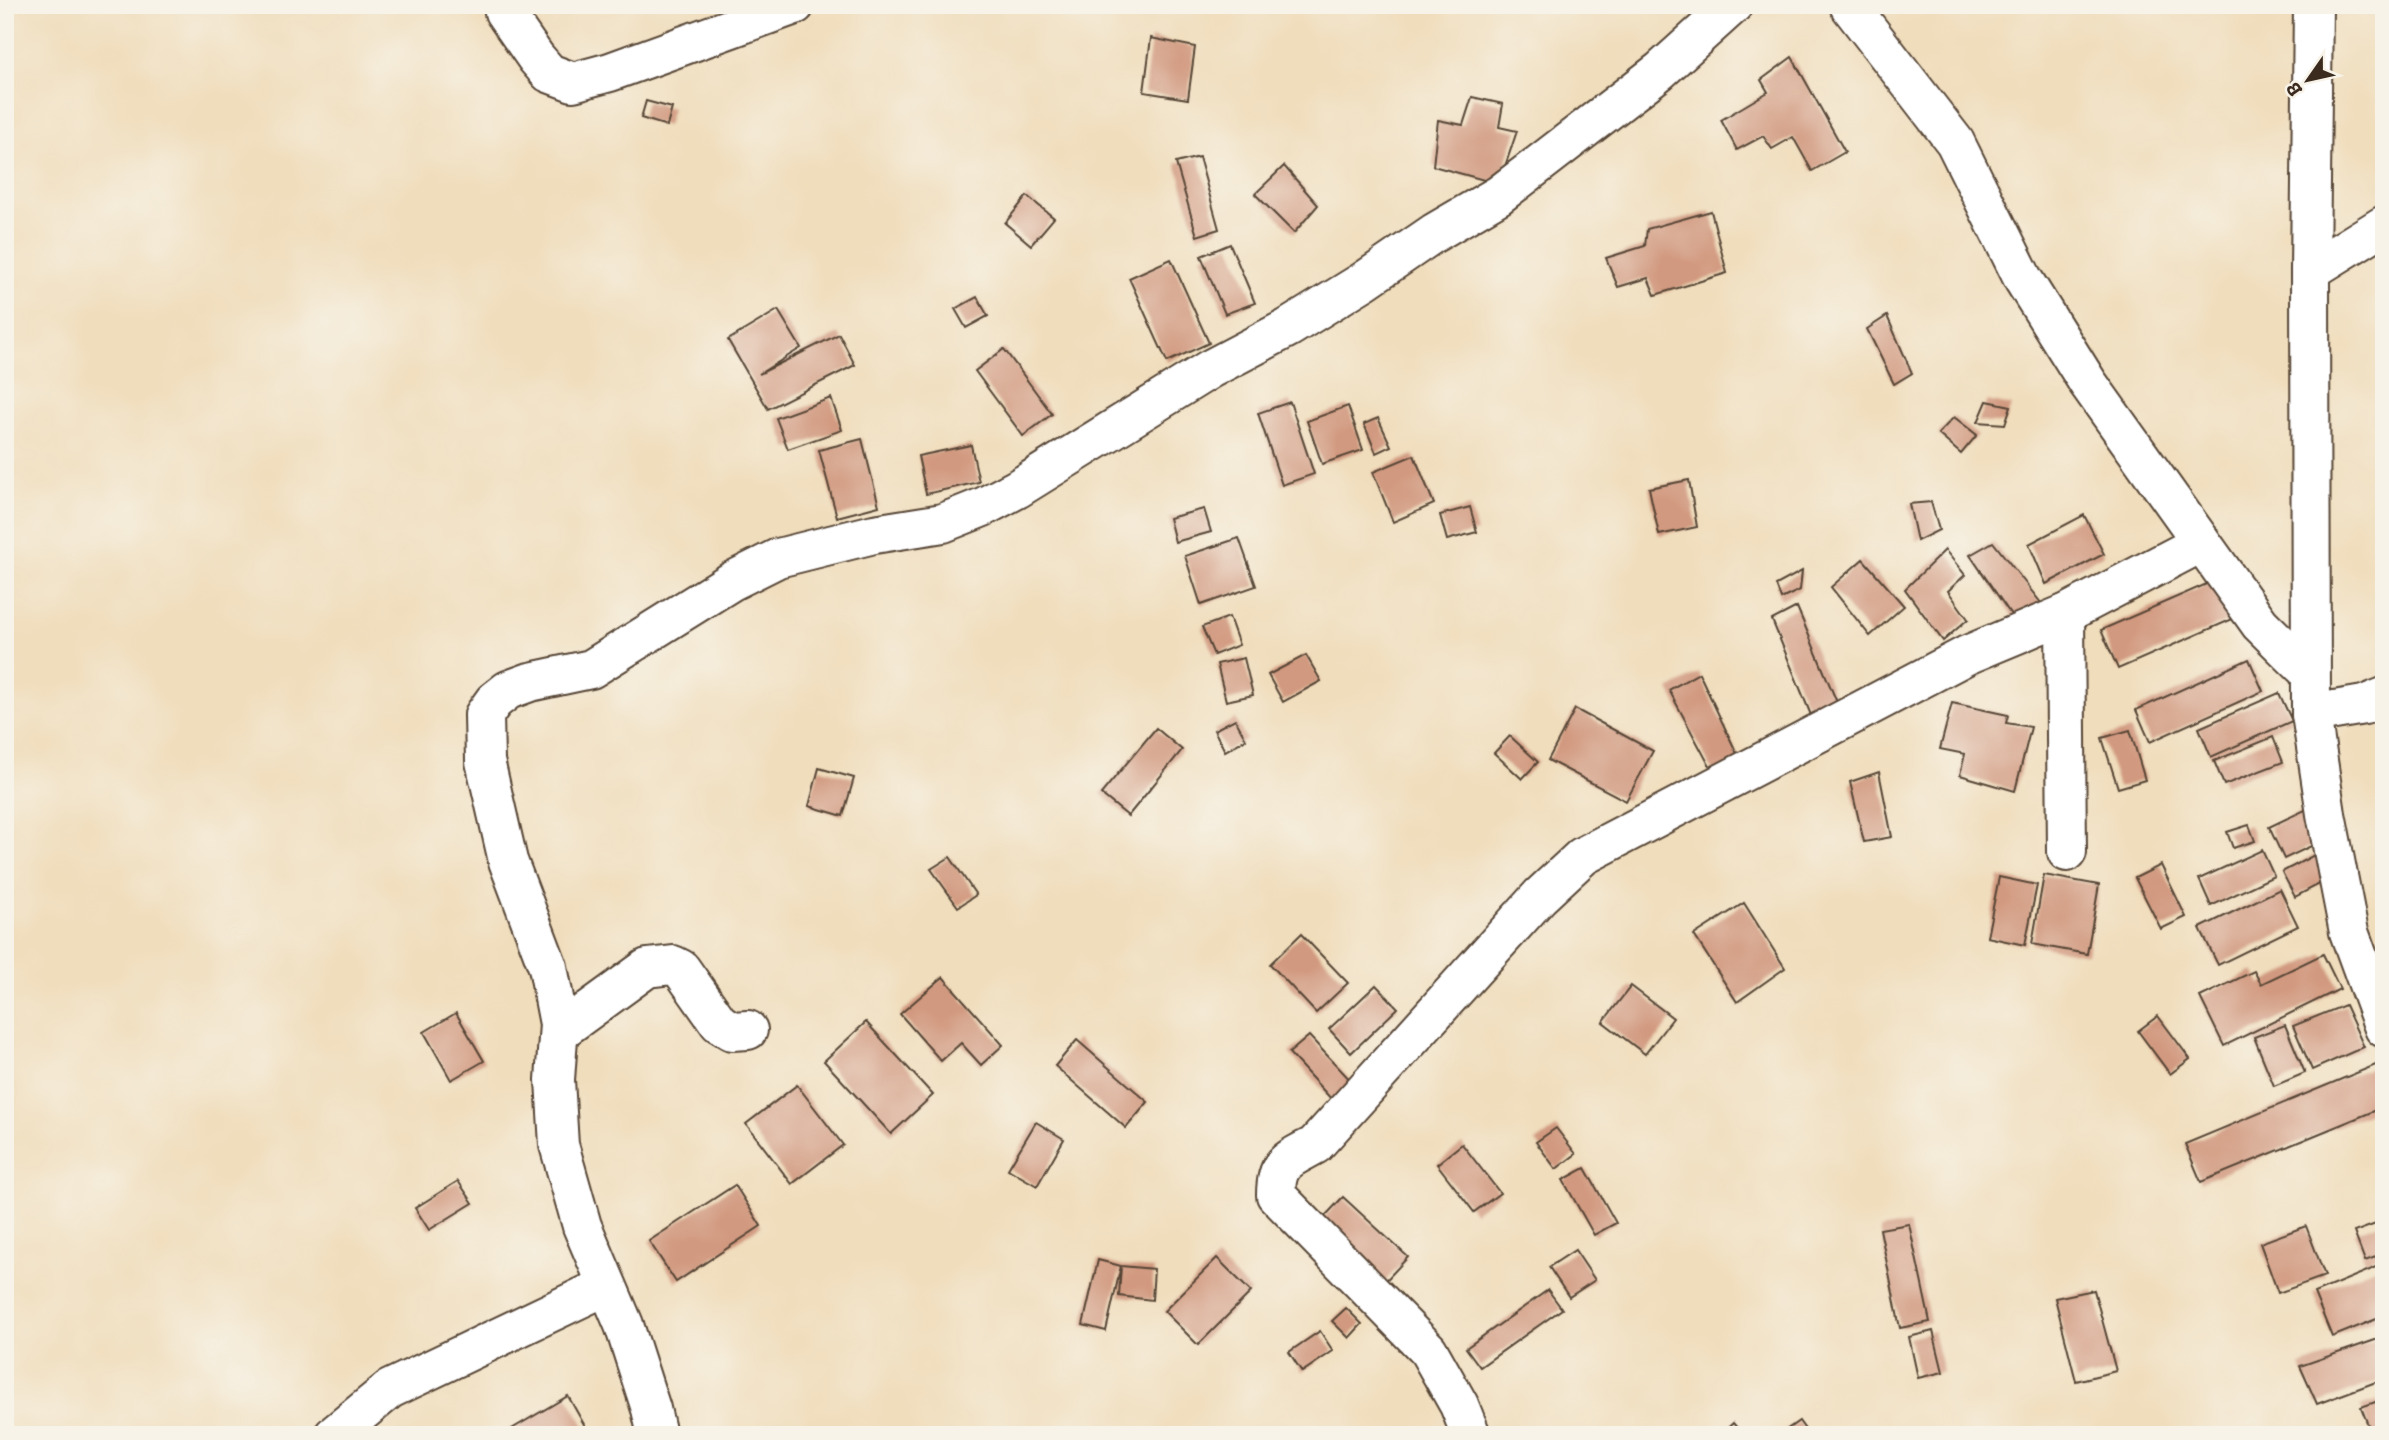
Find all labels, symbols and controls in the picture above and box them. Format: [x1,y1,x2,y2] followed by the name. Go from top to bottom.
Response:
[2274,46,2344,116] north arrow
[2280,77,2307,102] text: B

